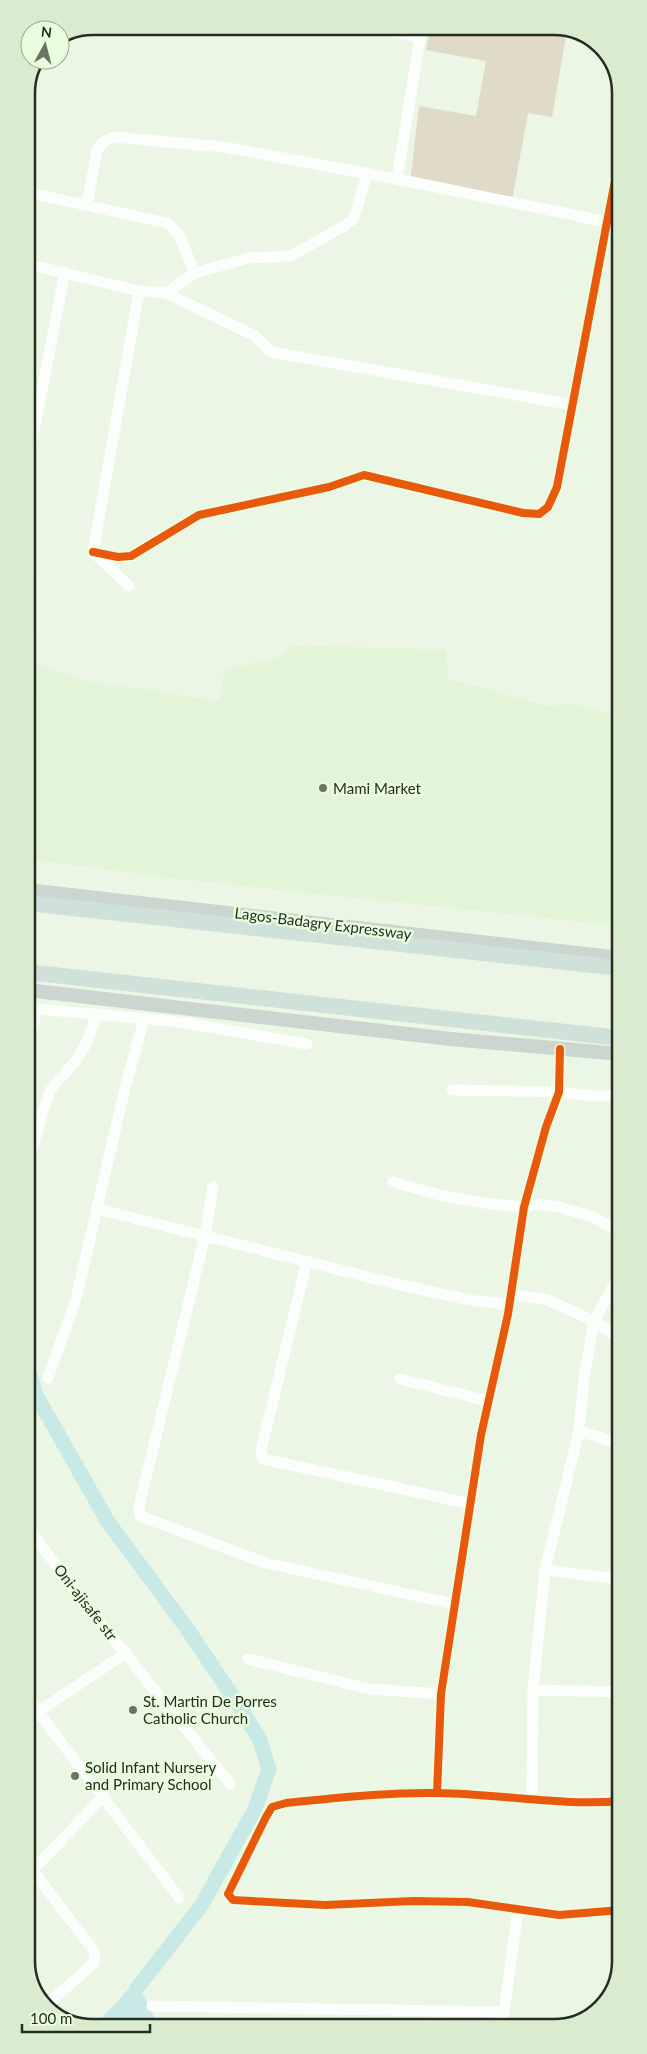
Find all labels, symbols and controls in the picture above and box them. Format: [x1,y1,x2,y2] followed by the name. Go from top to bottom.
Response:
[20,20,70,70] north arrow
[40,23,53,41] text: N
[333,779,422,797] place label: Mami Market
[317,782,329,794] marker: Mami Market
[234,903,413,943] street label: Lagos-Badagry Expressway
[51,1560,122,1644] street label: Oni-ajisafe str
[143,1692,277,1727] place label: St. Martin De Porres Catholic Church
[127,1704,139,1716] marker: St. Martin De Porres Catholic Church
[85,1758,216,1793] place label: Solid Infant Nursery and Primary School
[69,1770,81,1782] marker: Solid Infant Nursery and Primary School
[22,2002,150,2034] scale bar
[30,2009,72,2027] text: 100 m

